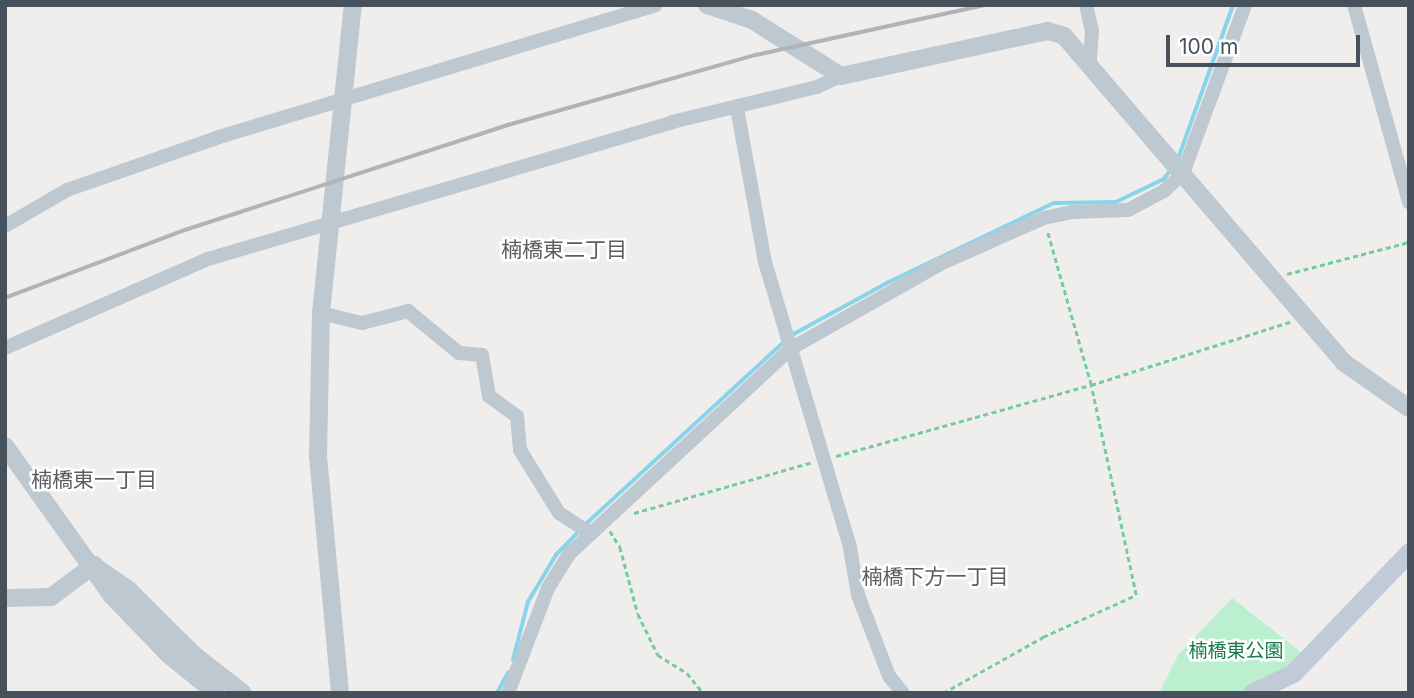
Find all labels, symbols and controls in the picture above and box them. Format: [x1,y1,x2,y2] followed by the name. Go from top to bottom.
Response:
[1169,21,1363,65] scale bar
[1179,34,1238,59] text: 100 m
[501,237,627,263] district label: 楠橋東二丁目
[31,467,157,493] district label: 楠橋東一丁目
[862,564,1008,590] district label: 楠橋下方一丁目
[1189,640,1283,662] park label: 楠橋東公園

